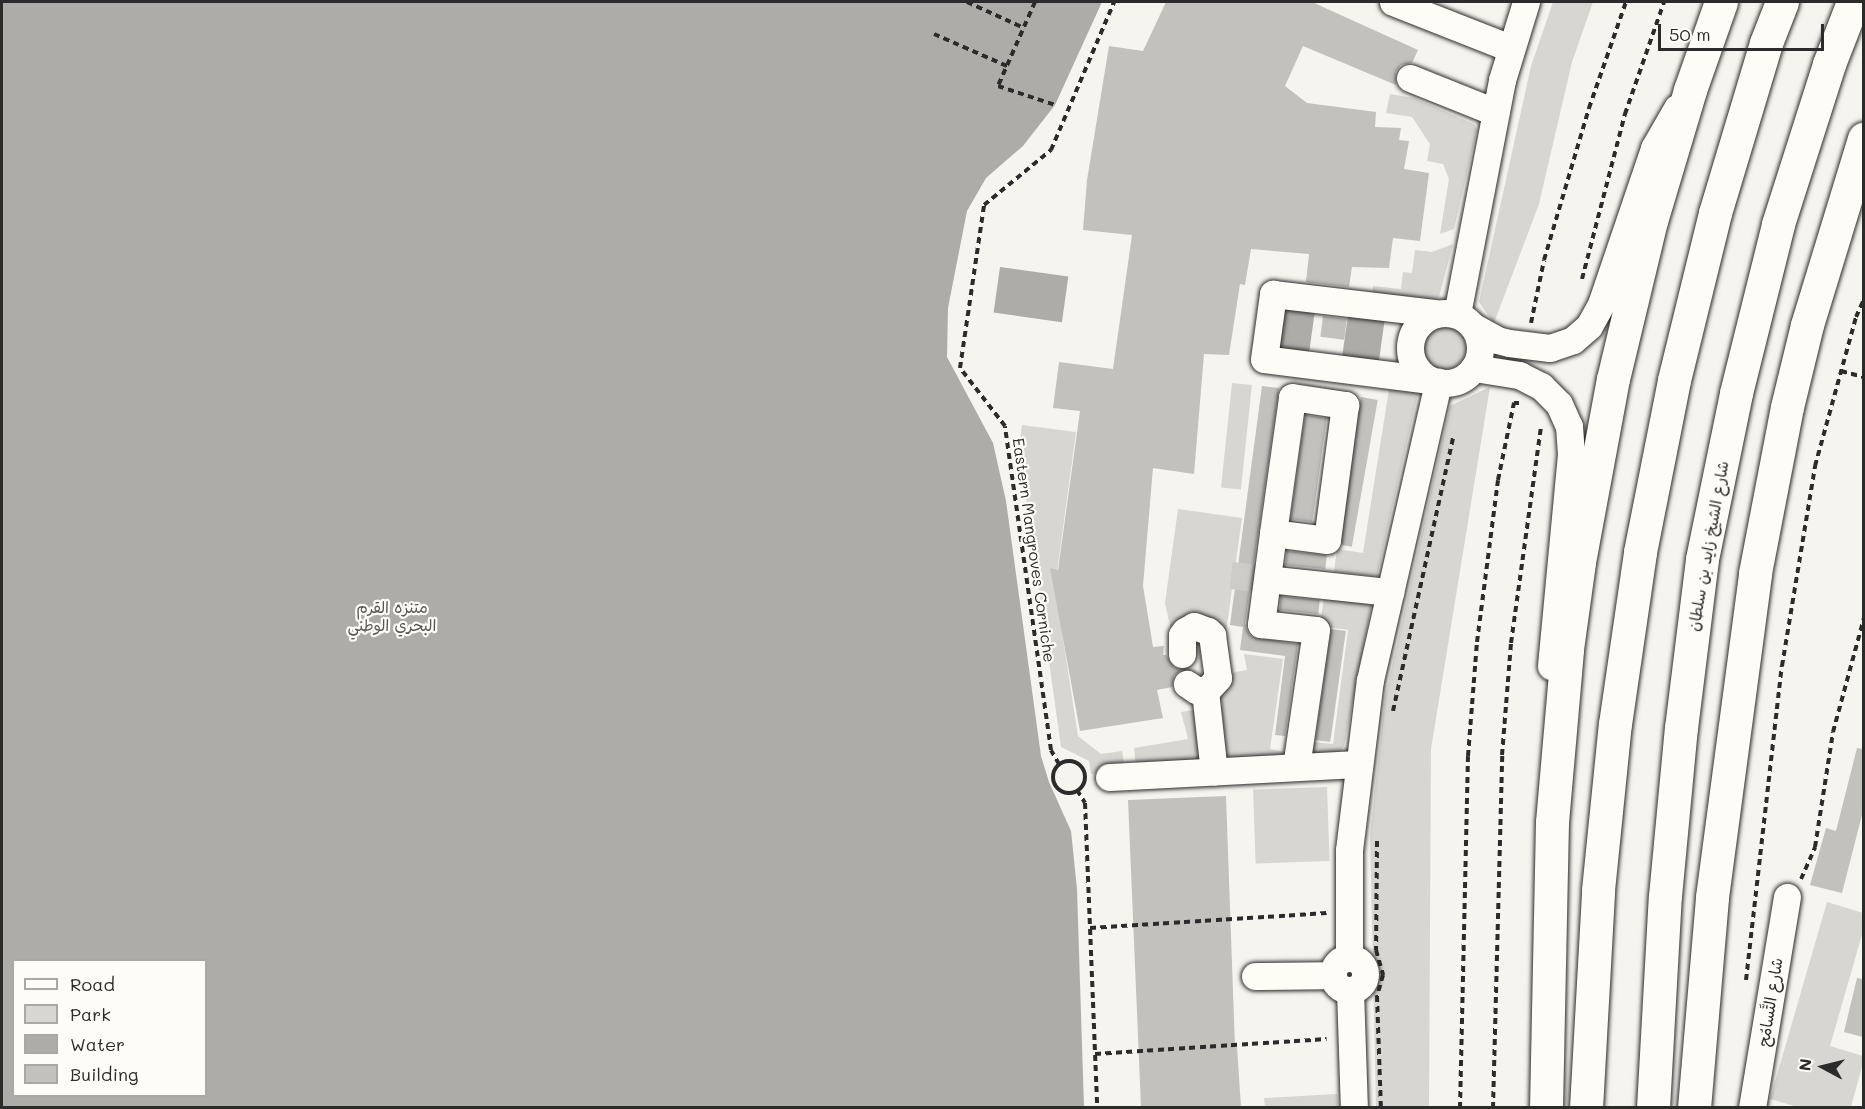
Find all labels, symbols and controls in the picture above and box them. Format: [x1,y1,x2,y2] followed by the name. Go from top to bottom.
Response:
[1661,12,1828,50] scale bar
[1669,22,1711,46] text: 50 m
[1009,436,1059,664] street label: Eastern Mangroves Corniche
[1684,459,1732,633] street label: شارع الشيخ زايد بن سلطان
[348,597,436,635] park label: متنزه القرم البحري الوطني
[1754,956,1786,1048] street label: شارع التَّسامُح
[12,959,207,1097] legend
[70,972,115,996] text: Road
[70,1002,111,1026] text: Park
[70,1032,125,1056] text: Water
[1793,1037,1853,1097] north arrow
[1793,1057,1816,1072] text: N
[70,1062,138,1086] text: Building

